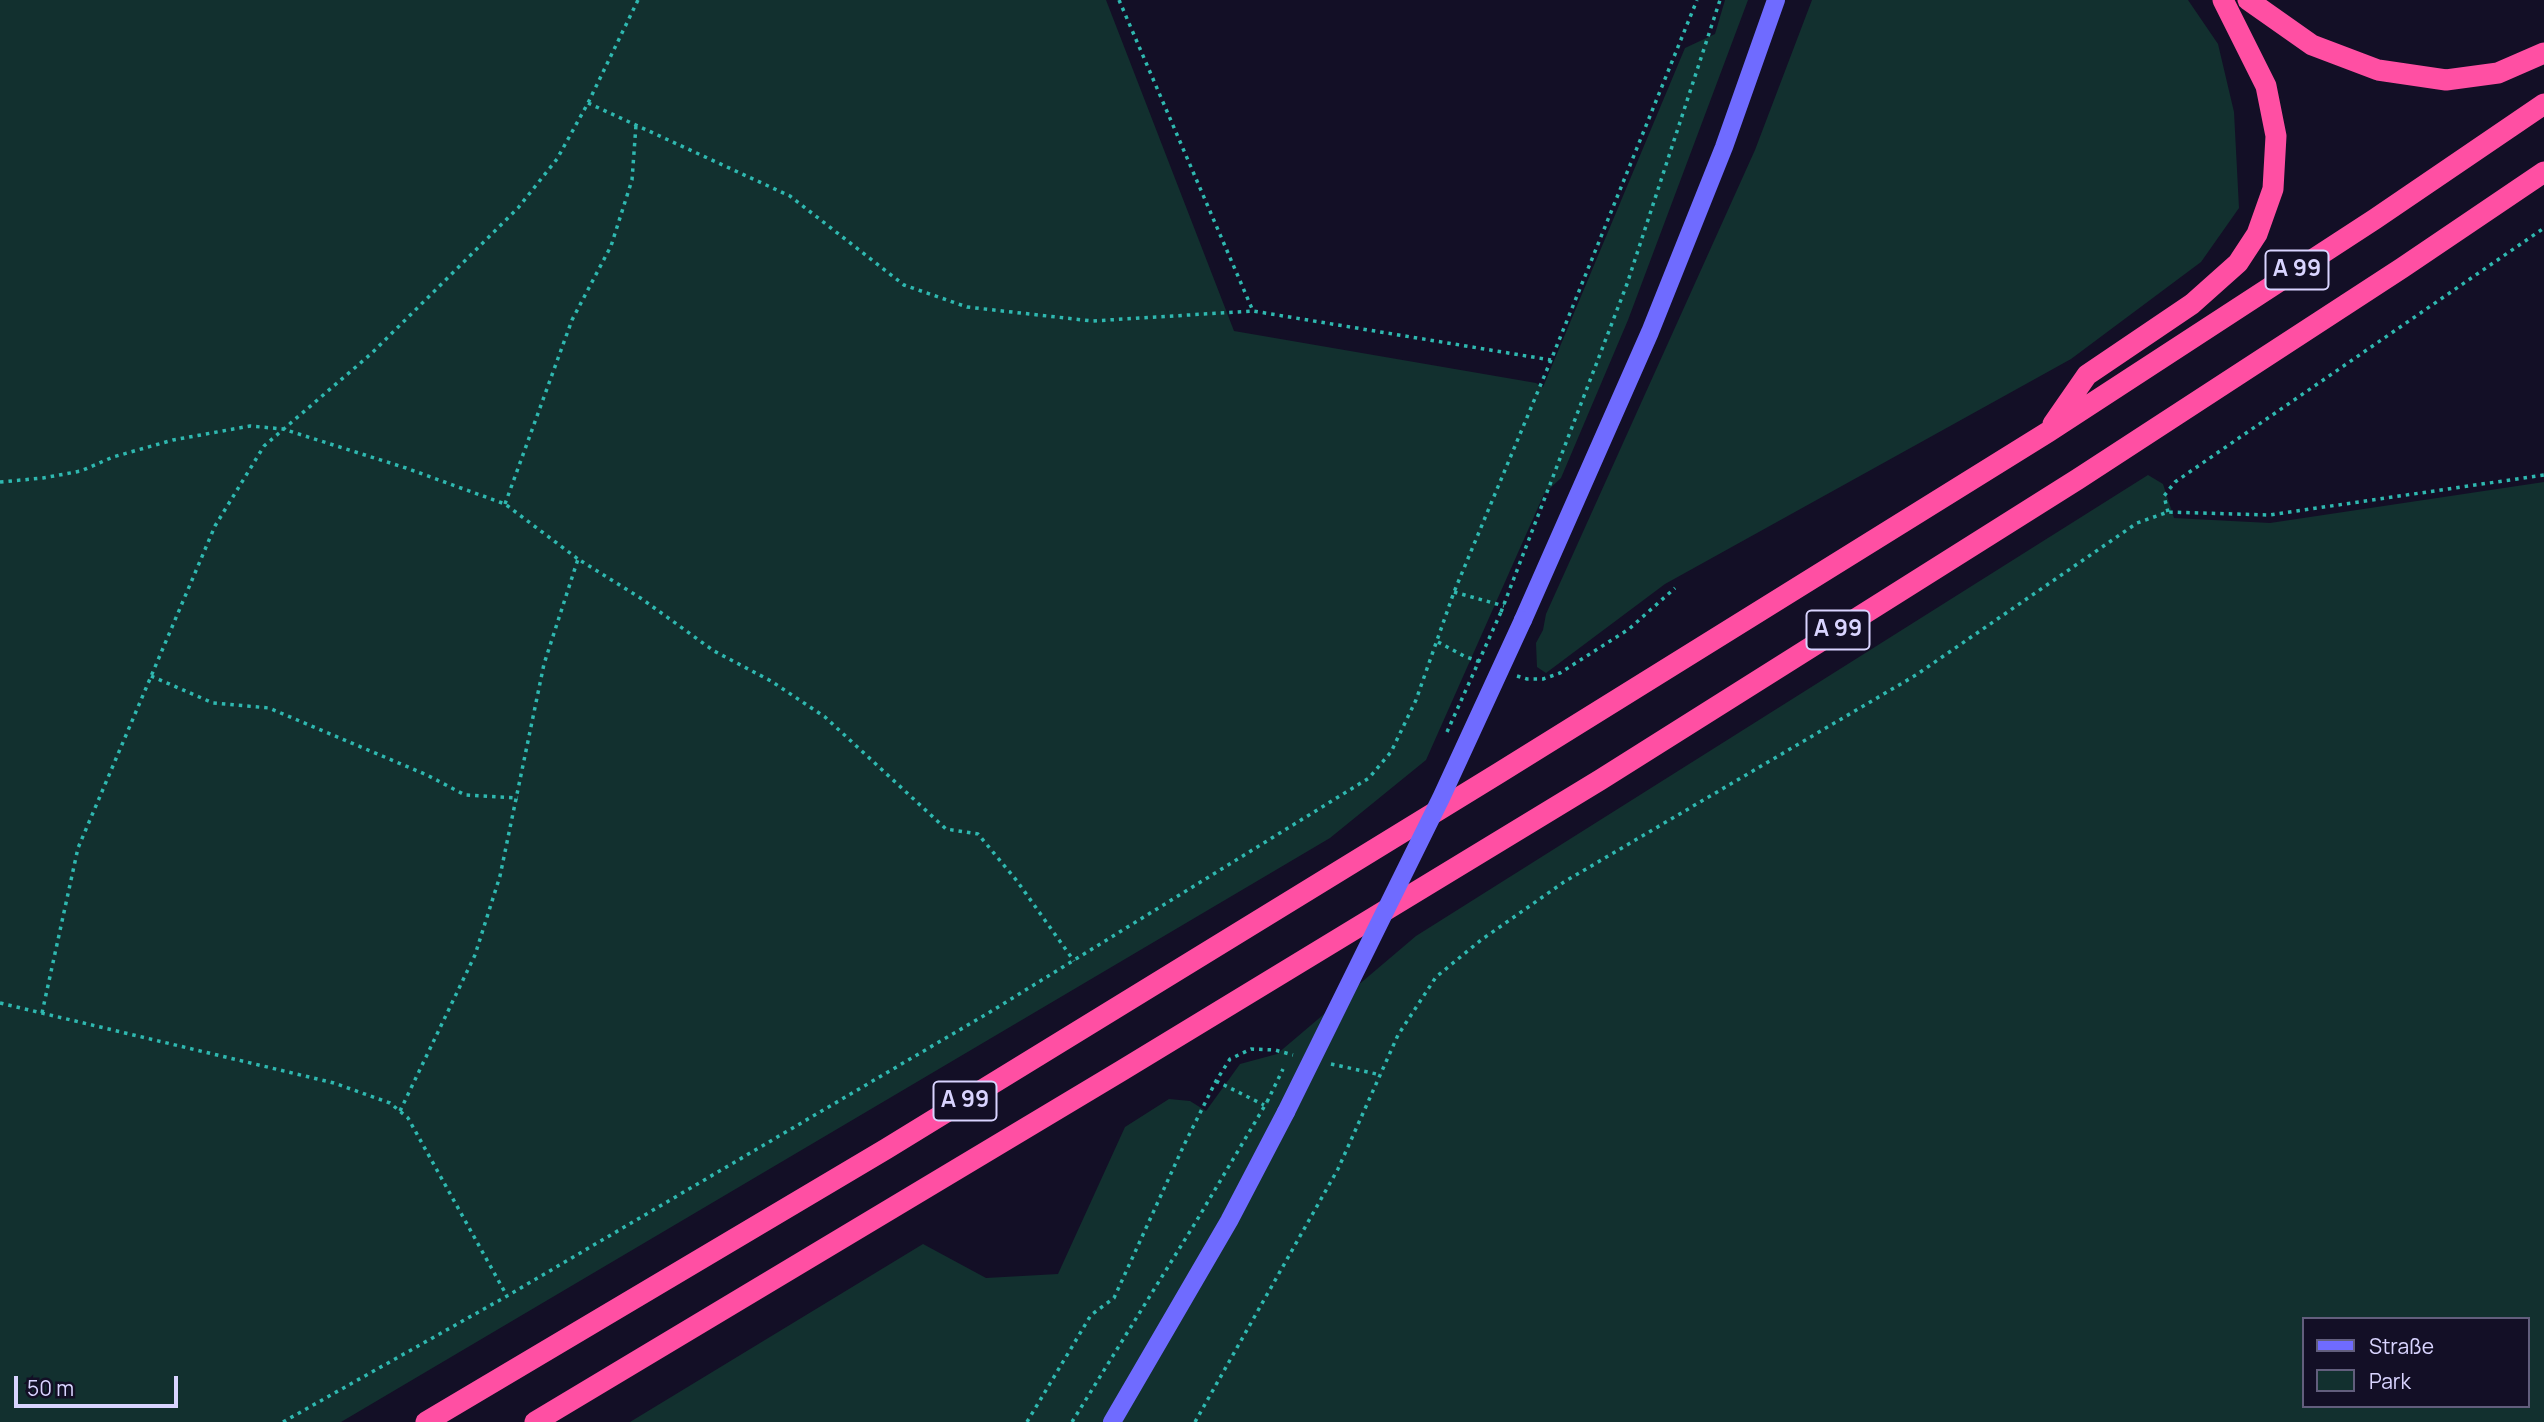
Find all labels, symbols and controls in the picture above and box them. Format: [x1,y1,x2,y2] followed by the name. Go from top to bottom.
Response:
[2266,250,2328,290] road number: A 99
[1806,610,1870,650] road number: A 99
[934,1082,996,1120] road number: A 99
[2302,1317,2530,1408] legend
[2369,1332,2434,1360] text: Straße
[18,1362,182,1406] scale bar
[2369,1367,2411,1395] text: Park
[27,1374,74,1402] text: 50 m

